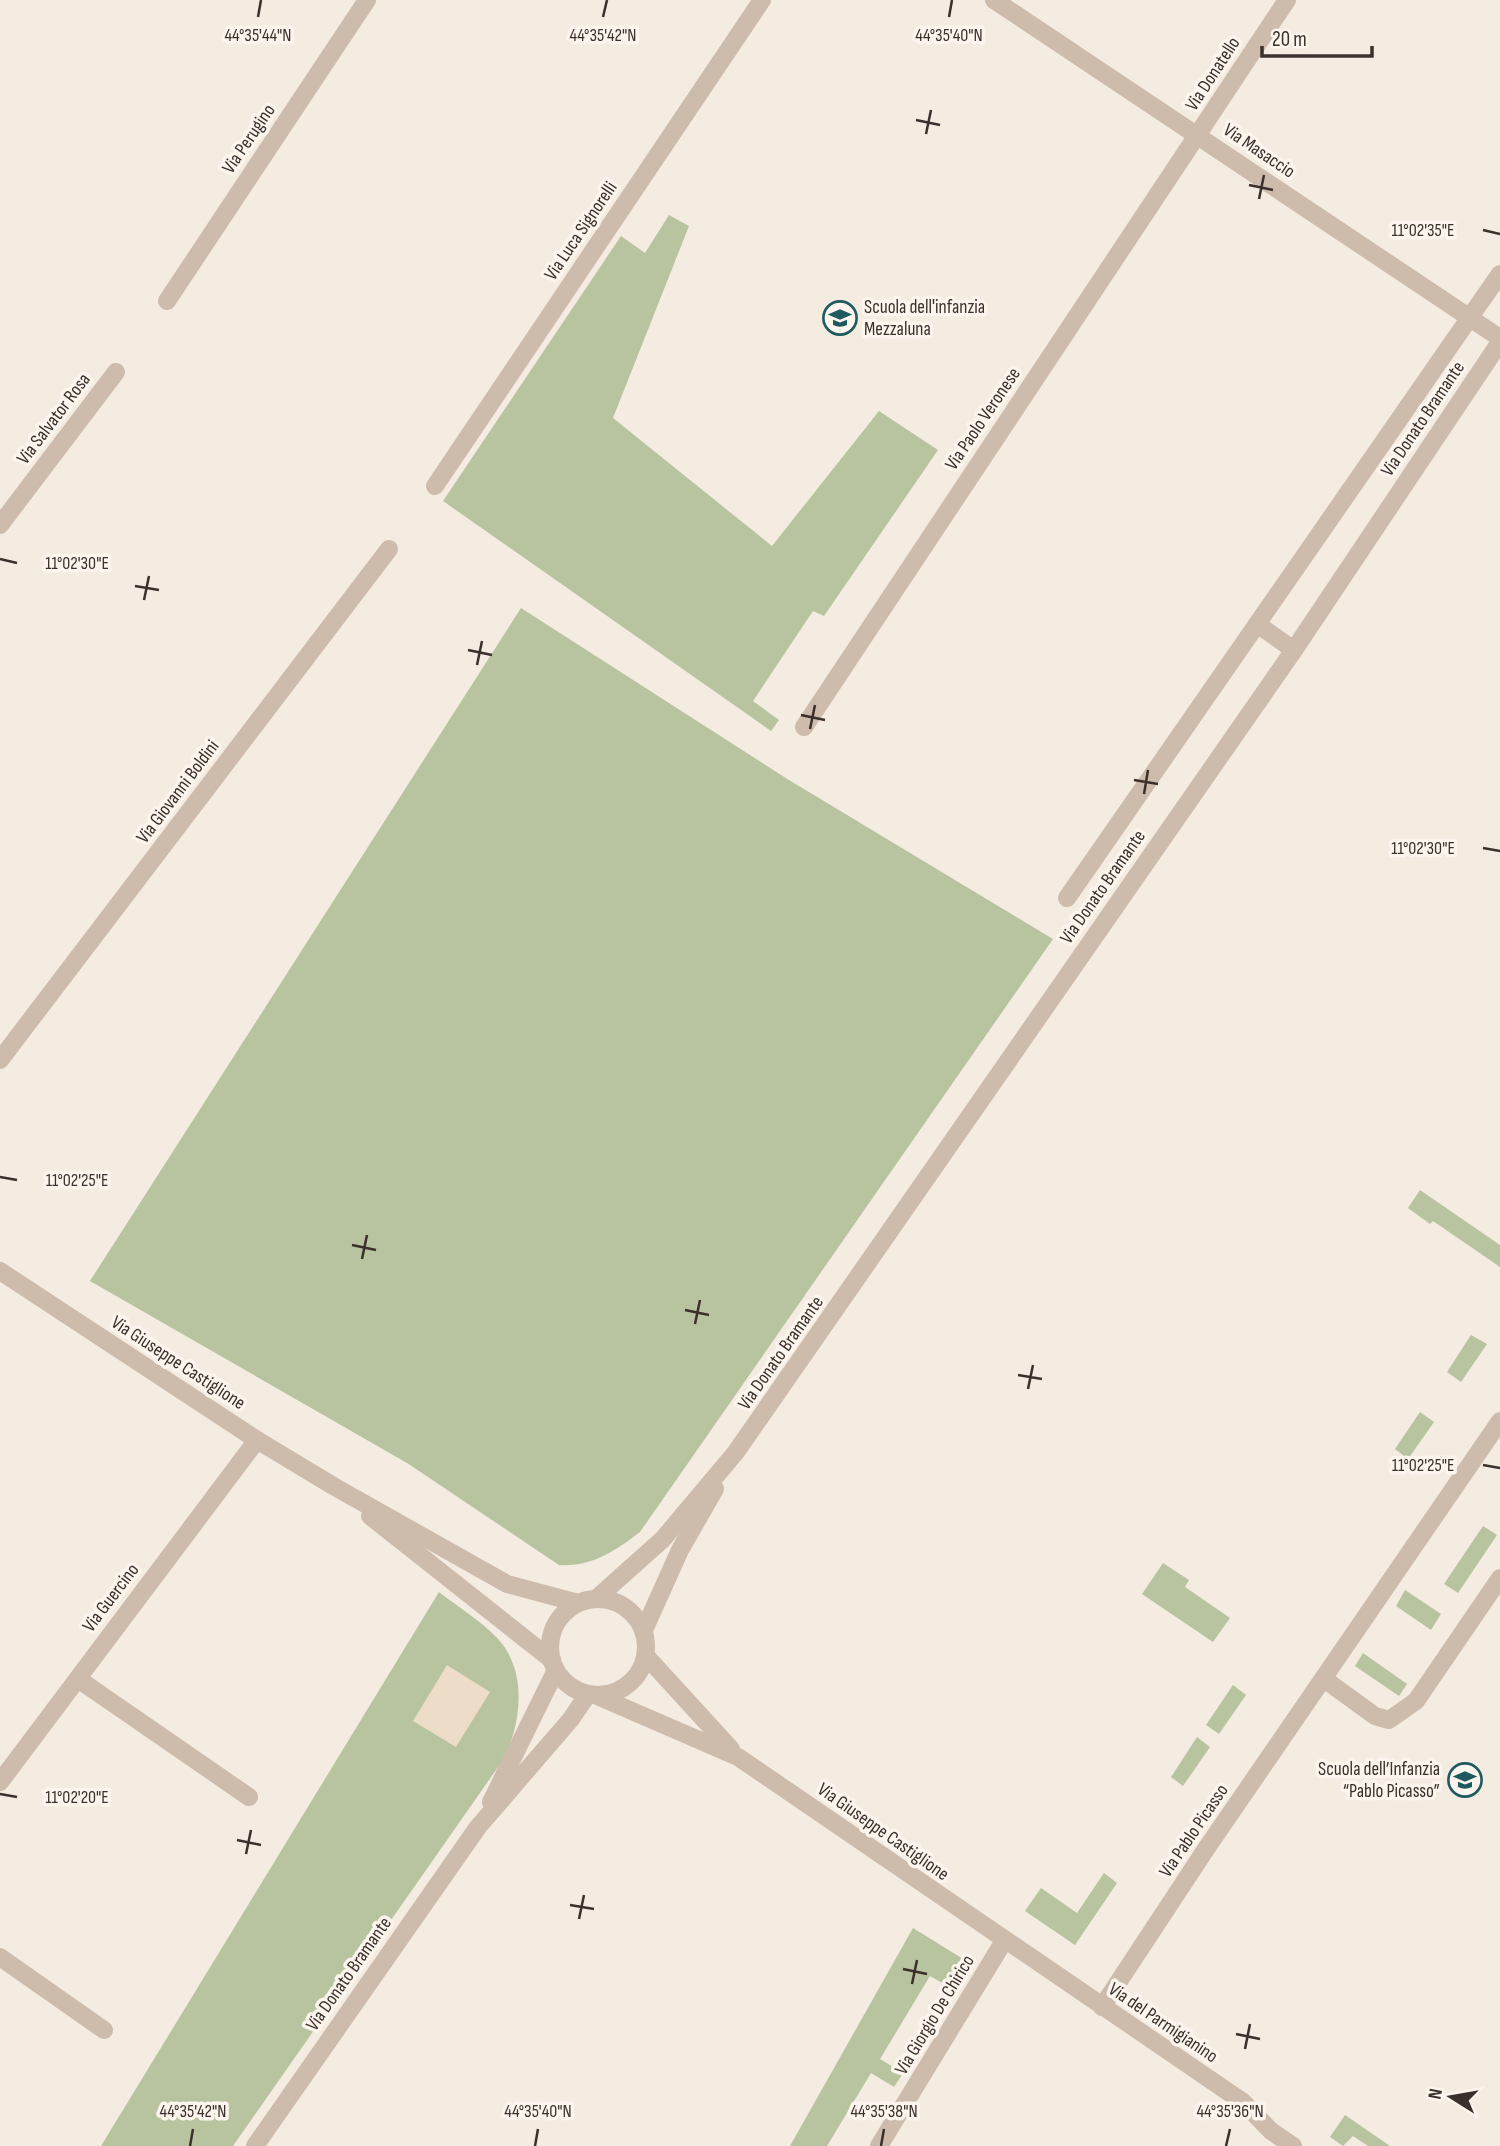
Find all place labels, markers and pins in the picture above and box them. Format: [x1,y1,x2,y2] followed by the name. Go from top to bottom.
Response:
[864,296,985,341] place label: Scuola dell'infanzia Mezzaluna
[821,299,859,337] school or university icon: Scuola dell'infanzia Mezzaluna
[1318,1758,1440,1803] place label: Scuola dell’Infanzia “Pablo Picasso”
[1446,1761,1484,1799] school or university icon: Scuola dell’Infanzia “Pablo Picasso”

